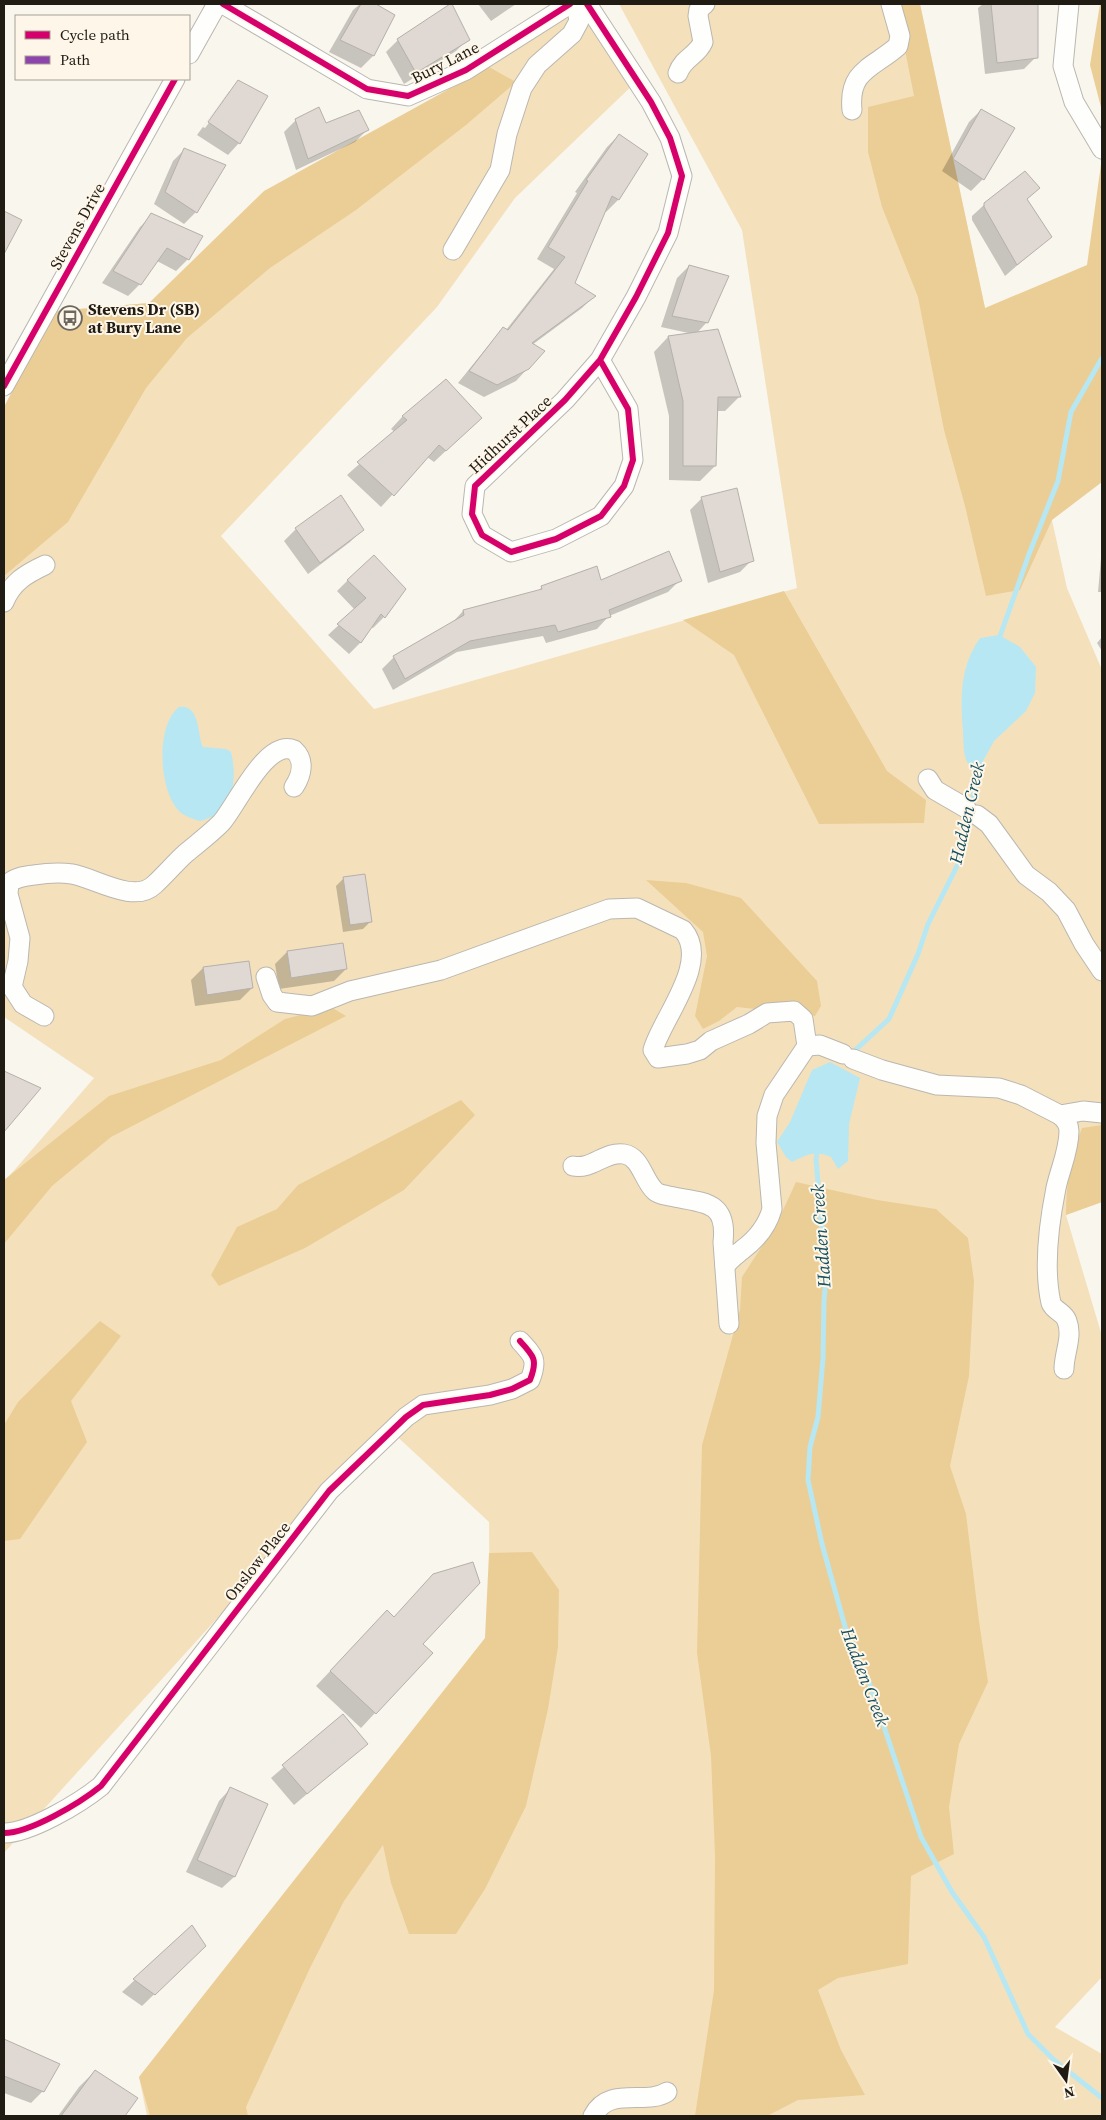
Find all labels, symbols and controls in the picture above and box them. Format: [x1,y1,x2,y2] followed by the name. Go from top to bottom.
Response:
[15,15,190,80] legend
[60,24,130,45] text: Cycle path
[407,36,483,88] street label: Bury Lane
[60,49,90,70] text: Path
[44,179,110,273] street label: Stevens Drive
[88,298,200,338] place label: Stevens Dr (SB) at Bury Lane
[57,305,83,331] bus stop icon: Stevens Dr (SB) at Bury Lane
[464,390,556,478] street label: Hidhurst Place
[942,759,990,867] water label: Hadden Creek
[804,1183,837,1290] water label: Hadden Creek
[219,1517,295,1605] street label: Onslow Place
[835,1623,896,1730] water label: Hadden Creek
[1041,2055,1091,2105] north arrow
[1062,2082,1077,2104] text: N

